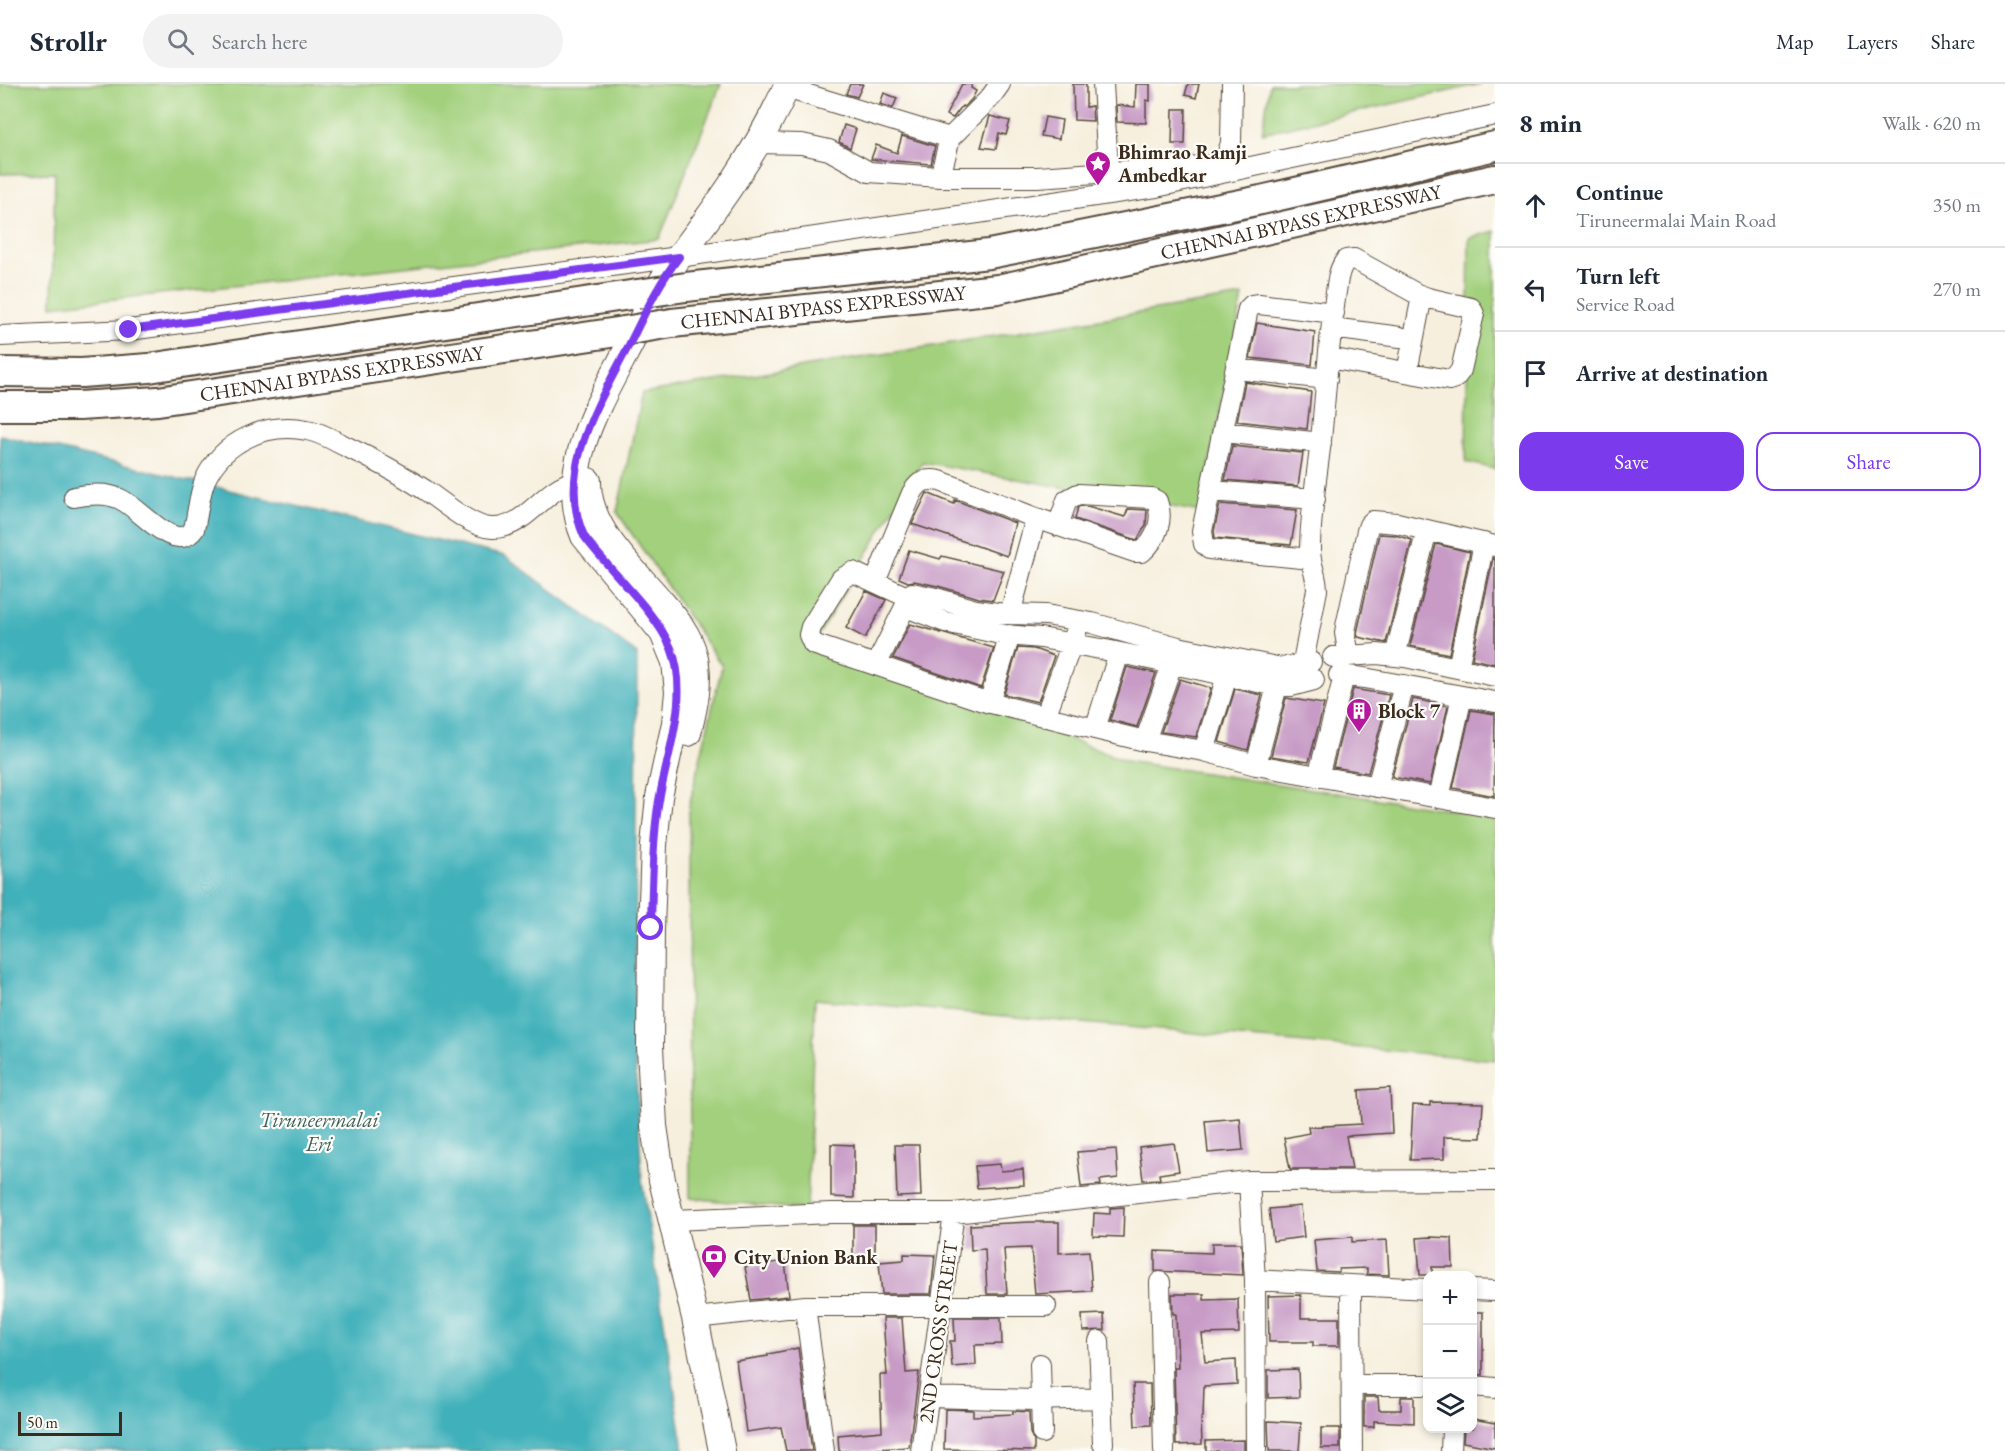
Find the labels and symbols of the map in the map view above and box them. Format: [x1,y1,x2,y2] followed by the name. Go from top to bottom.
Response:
[1117,139,1247,188] place label: Bhimrao Ramji Ambedkar
[1083,149,1113,187] place icon: Bhimrao Ramji Ambedkar
[1158,178,1445,266] street label: CHENNAI BYPASS EXPRESSWAY
[679,279,969,335] street label: CHENNAI BYPASS EXPRESSWAY
[115,316,141,342] route end
[198,339,487,408] street label: CHENNAI BYPASS EXPRESSWAY
[1344,696,1374,734] building icon: Block 7
[1378,698,1441,724] place label: Block 7
[637,914,663,940] route start
[259,1106,379,1157] water label: Tiruneermalai Eri
[912,1239,964,1425] street label: 2ND CROSS STREET
[699,1242,729,1280] bank icon: City Union Bank
[734,1244,879,1270] place label: City Union Bank
[18,1409,122,1436] scale bar

